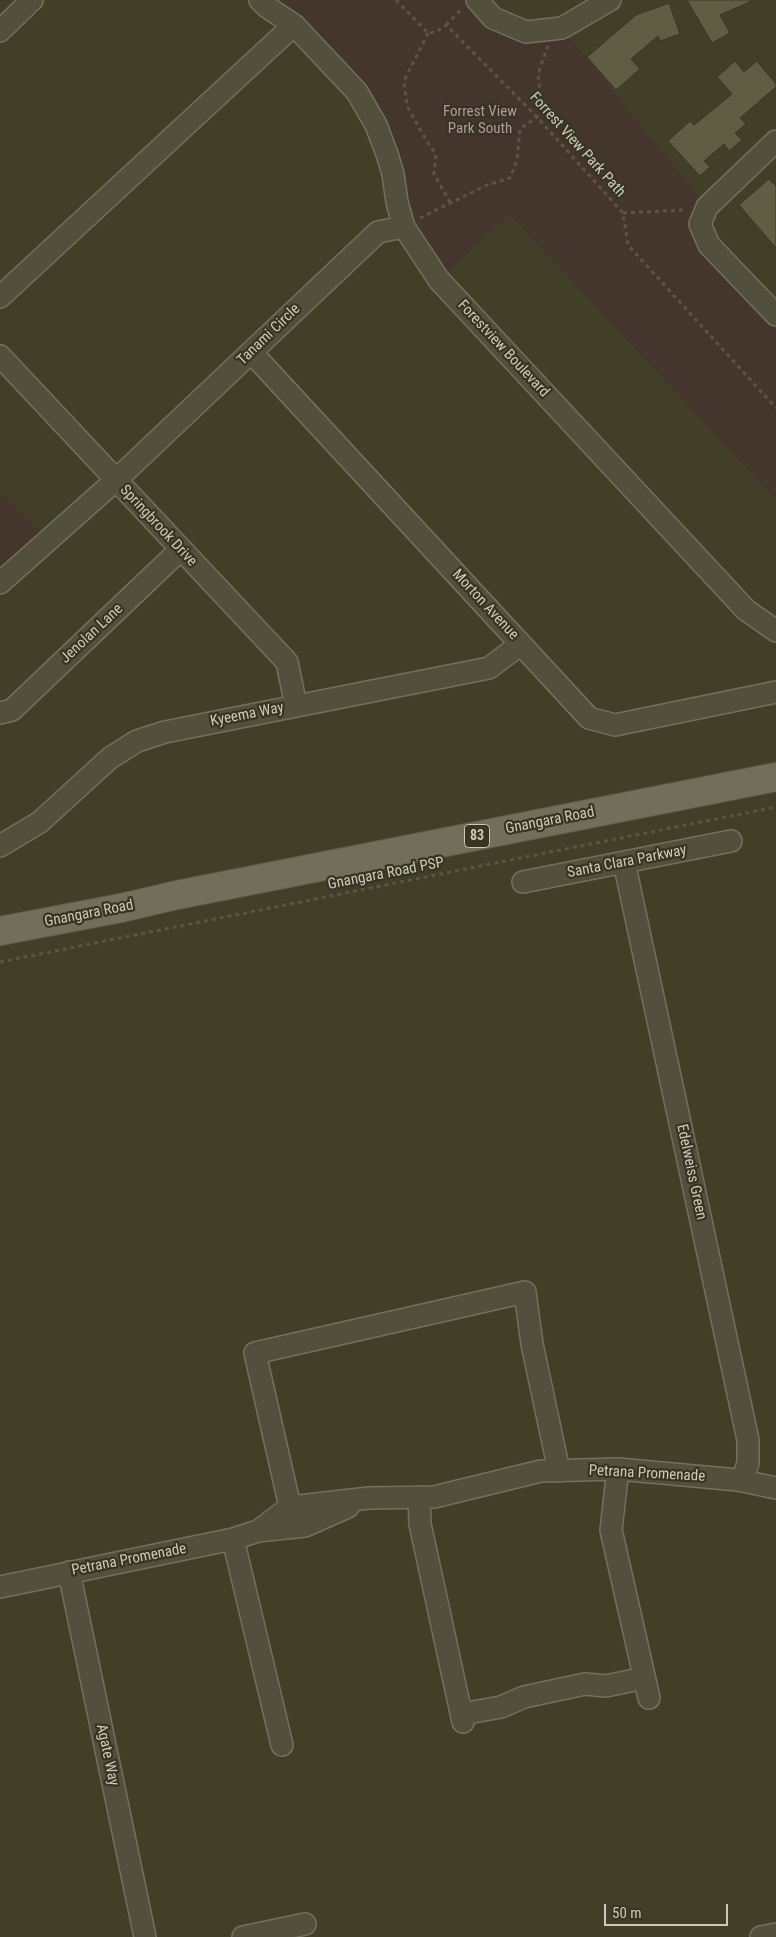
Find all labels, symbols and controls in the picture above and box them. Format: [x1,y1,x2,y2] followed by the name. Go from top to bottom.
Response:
[525,89,629,201] street label: Forrest View Park Path
[443,103,517,138] park label: Forrest View Park South
[453,297,553,401] street label: Forestview Boulevard
[234,301,304,369] street label: Tanami Circle
[116,482,200,570] street label: Springbrook Drive
[448,566,522,644] street label: Morton Avenue
[57,600,127,668] street label: Jenolan Lane
[209,699,285,731] street label: Kyeema Way
[504,804,596,838] street label: Gnangara Road
[464,824,490,848] road number: 83
[566,842,688,882] street label: Santa Clara Parkway
[326,854,446,894] street label: Gnangara Road PSP
[43,897,135,931] street label: Gnangara Road
[672,1123,710,1221] street label: Edelweiss Green
[588,1462,706,1486] street label: Petrana Promenade
[70,1540,188,1580] street label: Petrana Promenade
[92,1722,122,1788] street label: Agate Way
[606,1894,730,1926] scale bar
[612,1904,642,1922] text: 50 m

